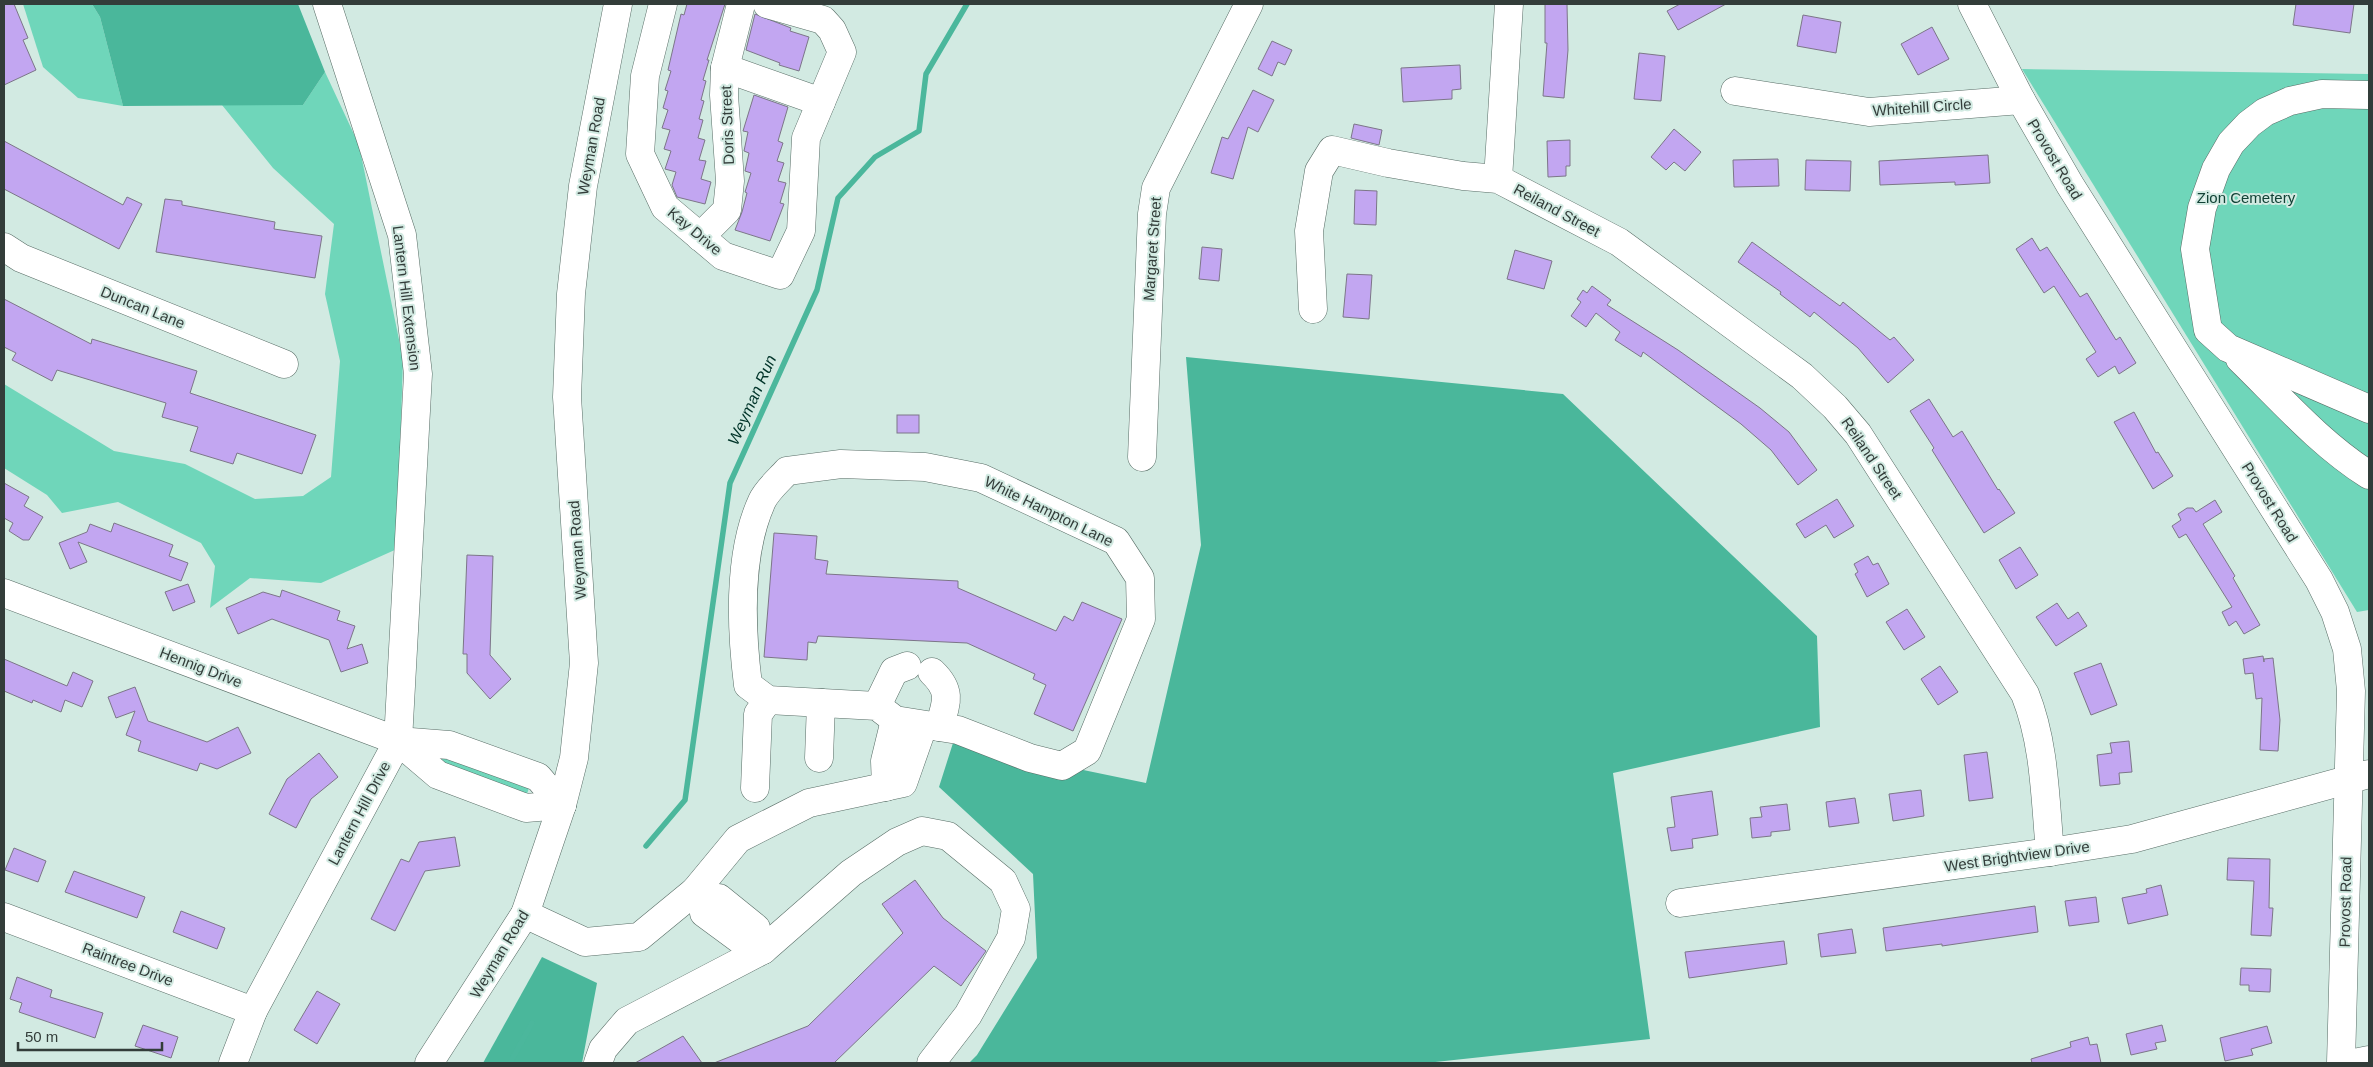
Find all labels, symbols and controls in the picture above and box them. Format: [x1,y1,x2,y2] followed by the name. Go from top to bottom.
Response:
[717,84,737,165] street label: Doris Street
[1872,95,1972,119] street label: Whitehill Circle
[574,96,608,196] street label: Weyman Road
[2024,116,2086,202] street label: Provost Road
[1511,180,1604,240] street label: Reiland Street
[2197,189,2296,206] park label: Zion Cemetery
[1140,196,1164,302] street label: Margaret Street
[665,204,725,258] street label: Kay Drive
[390,225,424,371] street label: Lantern Hill Extension
[98,282,188,332] street label: Duncan Lane
[725,352,779,448] water label: Weyman Run
[1838,414,1906,503] street label: Reiland Street
[2239,459,2301,545] street label: Provost Road
[982,472,1116,550] street label: White Hampton Lane
[565,500,589,600] street label: Weyman Road
[157,644,245,690] street label: Hennig Drive
[324,758,394,868] street label: Lantern Hill Drive
[1943,837,2091,875] street label: West Brightview Drive
[2336,856,2354,948] street label: Provost Road
[466,907,532,1001] street label: Weyman Road
[80,939,176,989] street label: Raintree Drive
[18,1020,161,1052] scale bar
[25,1028,58,1045] text: 50 m

